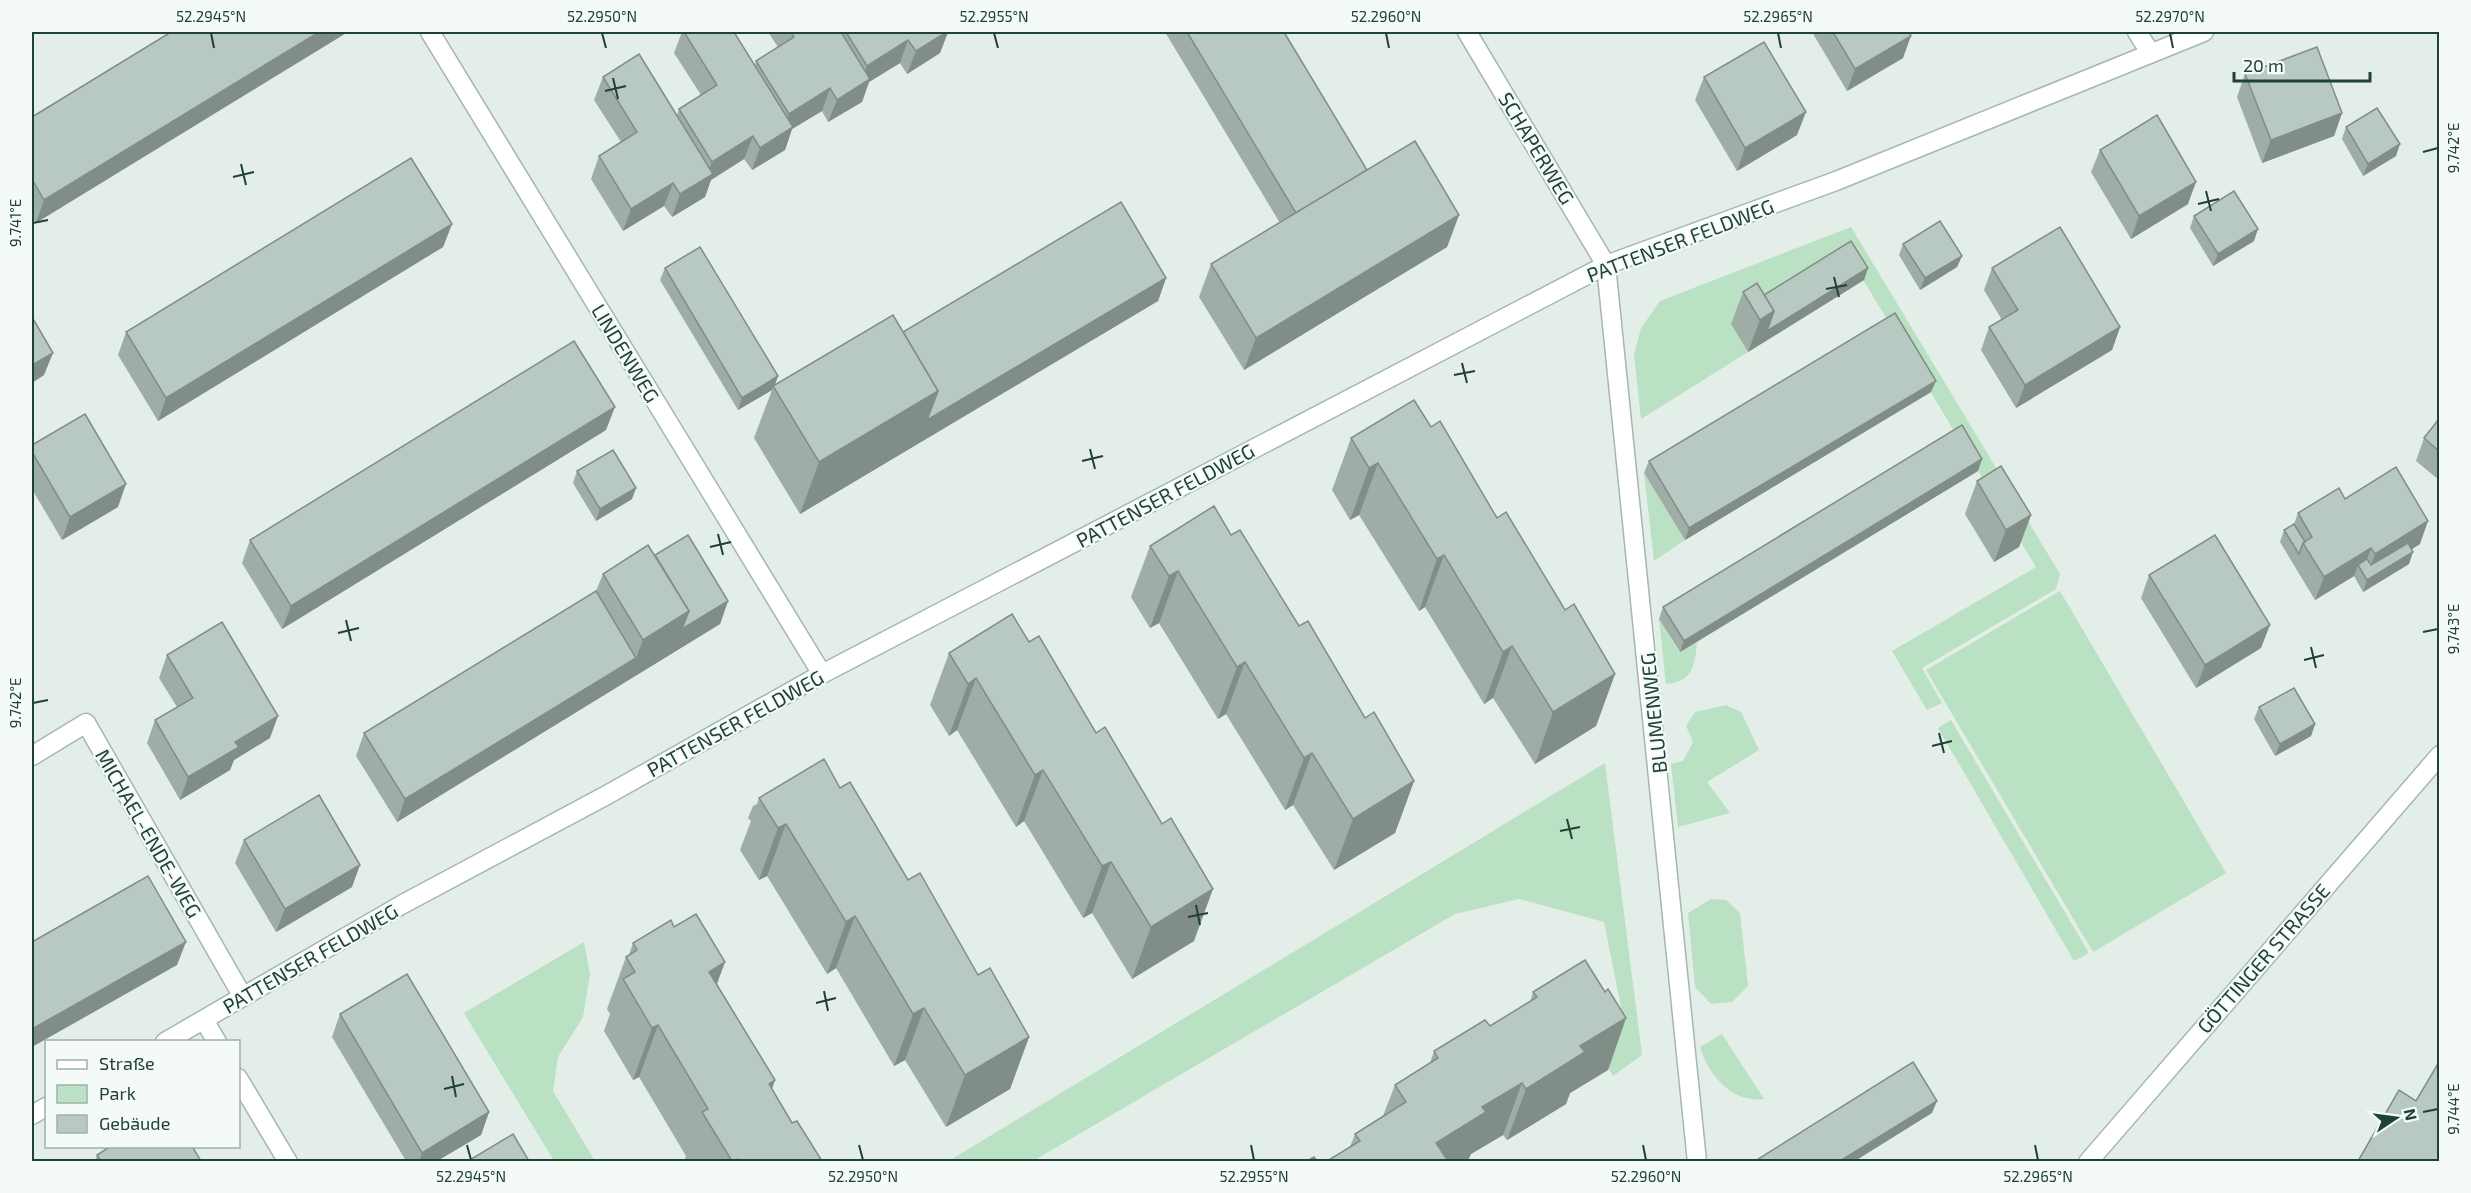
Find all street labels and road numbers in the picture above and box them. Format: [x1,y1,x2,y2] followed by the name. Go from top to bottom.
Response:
[1494,88,1580,208] street label: SCHAPERWEG
[1583,193,1777,287] street label: PATTENSER FELDWEG
[587,299,665,407] street label: LINDENWEG
[1072,438,1258,552] street label: PATTENSER FELDWEG
[1635,652,1671,774] street label: BLUMENWEG
[642,664,828,782] street label: PATTENSER FELDWEG
[91,744,207,922] street label: MICHAEL-ENDE-WEG
[2192,878,2334,1038] street label: GÖTTINGER STRASSE
[218,898,402,1018] street label: PATTENSER FELDWEG

